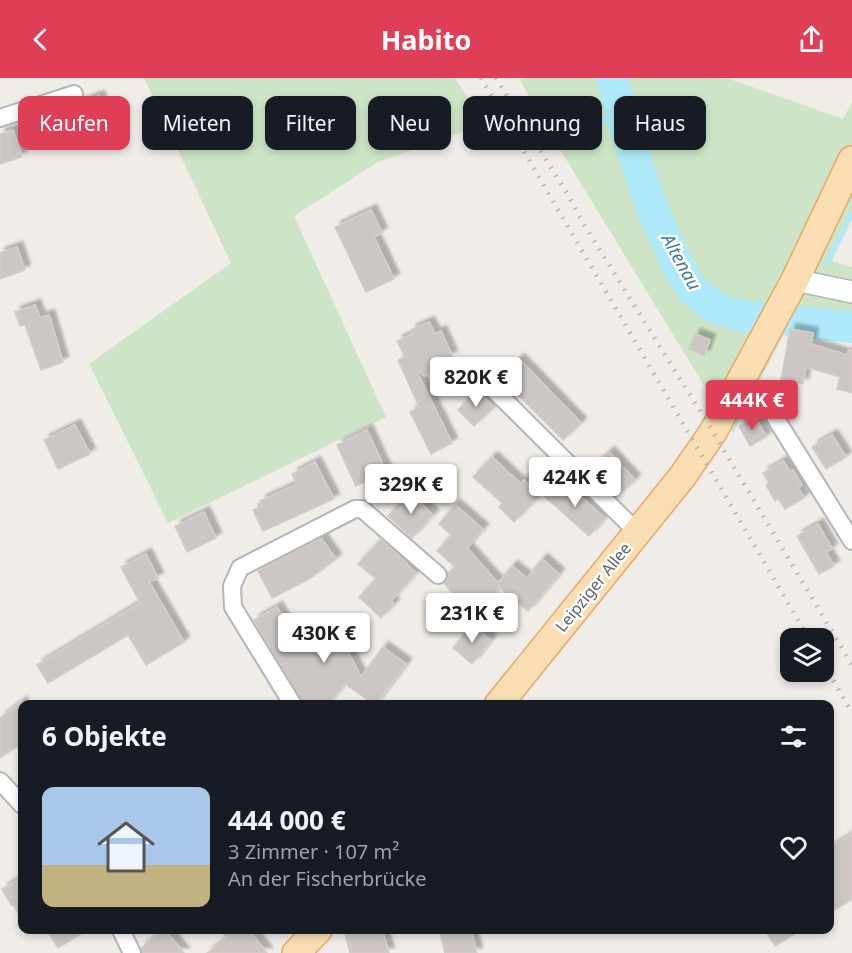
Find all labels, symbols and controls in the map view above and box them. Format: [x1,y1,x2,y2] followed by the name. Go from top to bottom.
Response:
[381,21,471,58] text: Habito
[24,23,57,56] icon: back
[795,23,828,56] icon: share
[18,96,130,150] chip: Kaufen
[142,96,253,150] chip: Mieten
[265,96,356,150] chip: Filter
[368,96,451,150] chip: Neu
[463,96,602,150] chip: Wohnung
[614,96,706,150] chip: Haus
[656,227,707,294] water label: Altenau
[427,357,525,408] pin: 820K €
[444,363,508,390] text: 820K €
[703,380,801,431] pin: 444K €
[720,386,784,413] text: 444K €
[526,457,624,508] pin: 424K €
[543,463,607,490] text: 424K €
[362,464,460,515] pin: 329K €
[379,470,443,497] text: 329K €
[550,538,636,636] street label: Leipziger Allee
[423,593,521,644] pin: 231K €
[440,599,504,626] text: 231K €
[275,613,373,664] pin: 430K €
[292,619,356,646] text: 430K €
[780,628,834,682] map controls
[780,628,834,682] button: layers
[42,718,167,754] text: 6 Objekte
[777,720,810,753] icon: filters
[228,802,346,838] text: 444 000 €
[90,811,162,883] icon: home
[777,831,810,864] icon: heart
[228,838,399,865] text: 3 Zimmer · 107 m²
[228,865,426,892] text: An der Fischerbrücke

